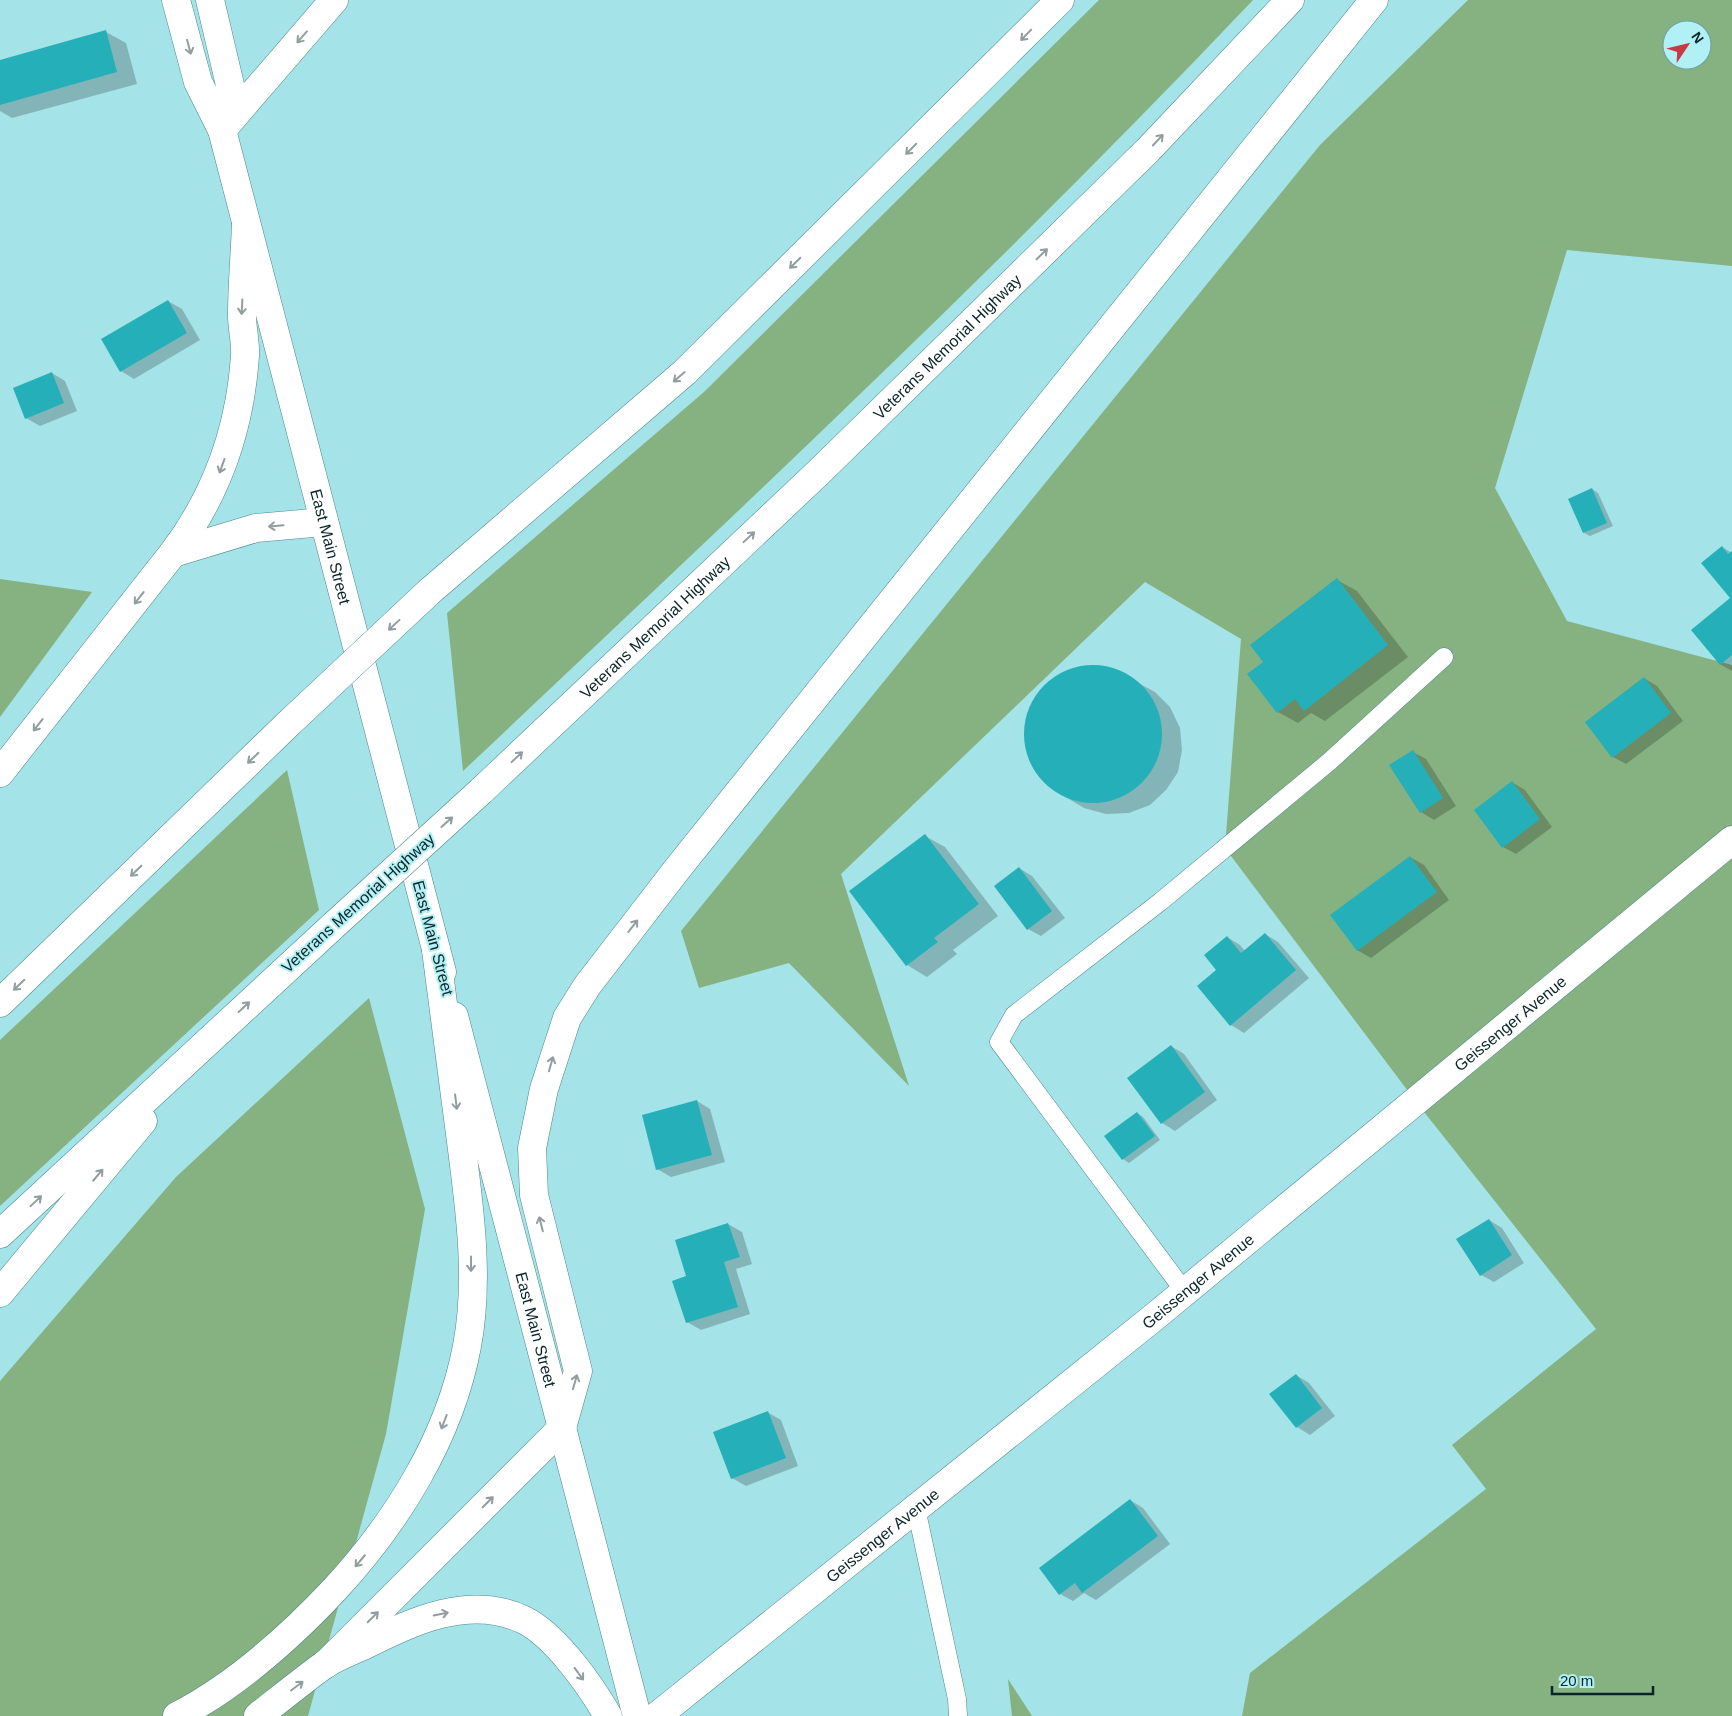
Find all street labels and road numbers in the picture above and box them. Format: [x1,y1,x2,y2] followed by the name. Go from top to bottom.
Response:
[870,271,1024,422] street label: Veterans Memorial Highway
[308,487,354,606] street label: East Main Street
[576,552,733,702] street label: Veterans Memorial Highway
[278,830,438,976] street label: Veterans Memorial Highway
[409,879,457,998] street label: East Main Street
[1451,972,1569,1074] street label: Geissenger Avenue
[1139,1230,1257,1332] street label: Geissenger Avenue
[513,1270,560,1389] street label: East Main Street
[823,1485,942,1585] street label: Geissenger Avenue

